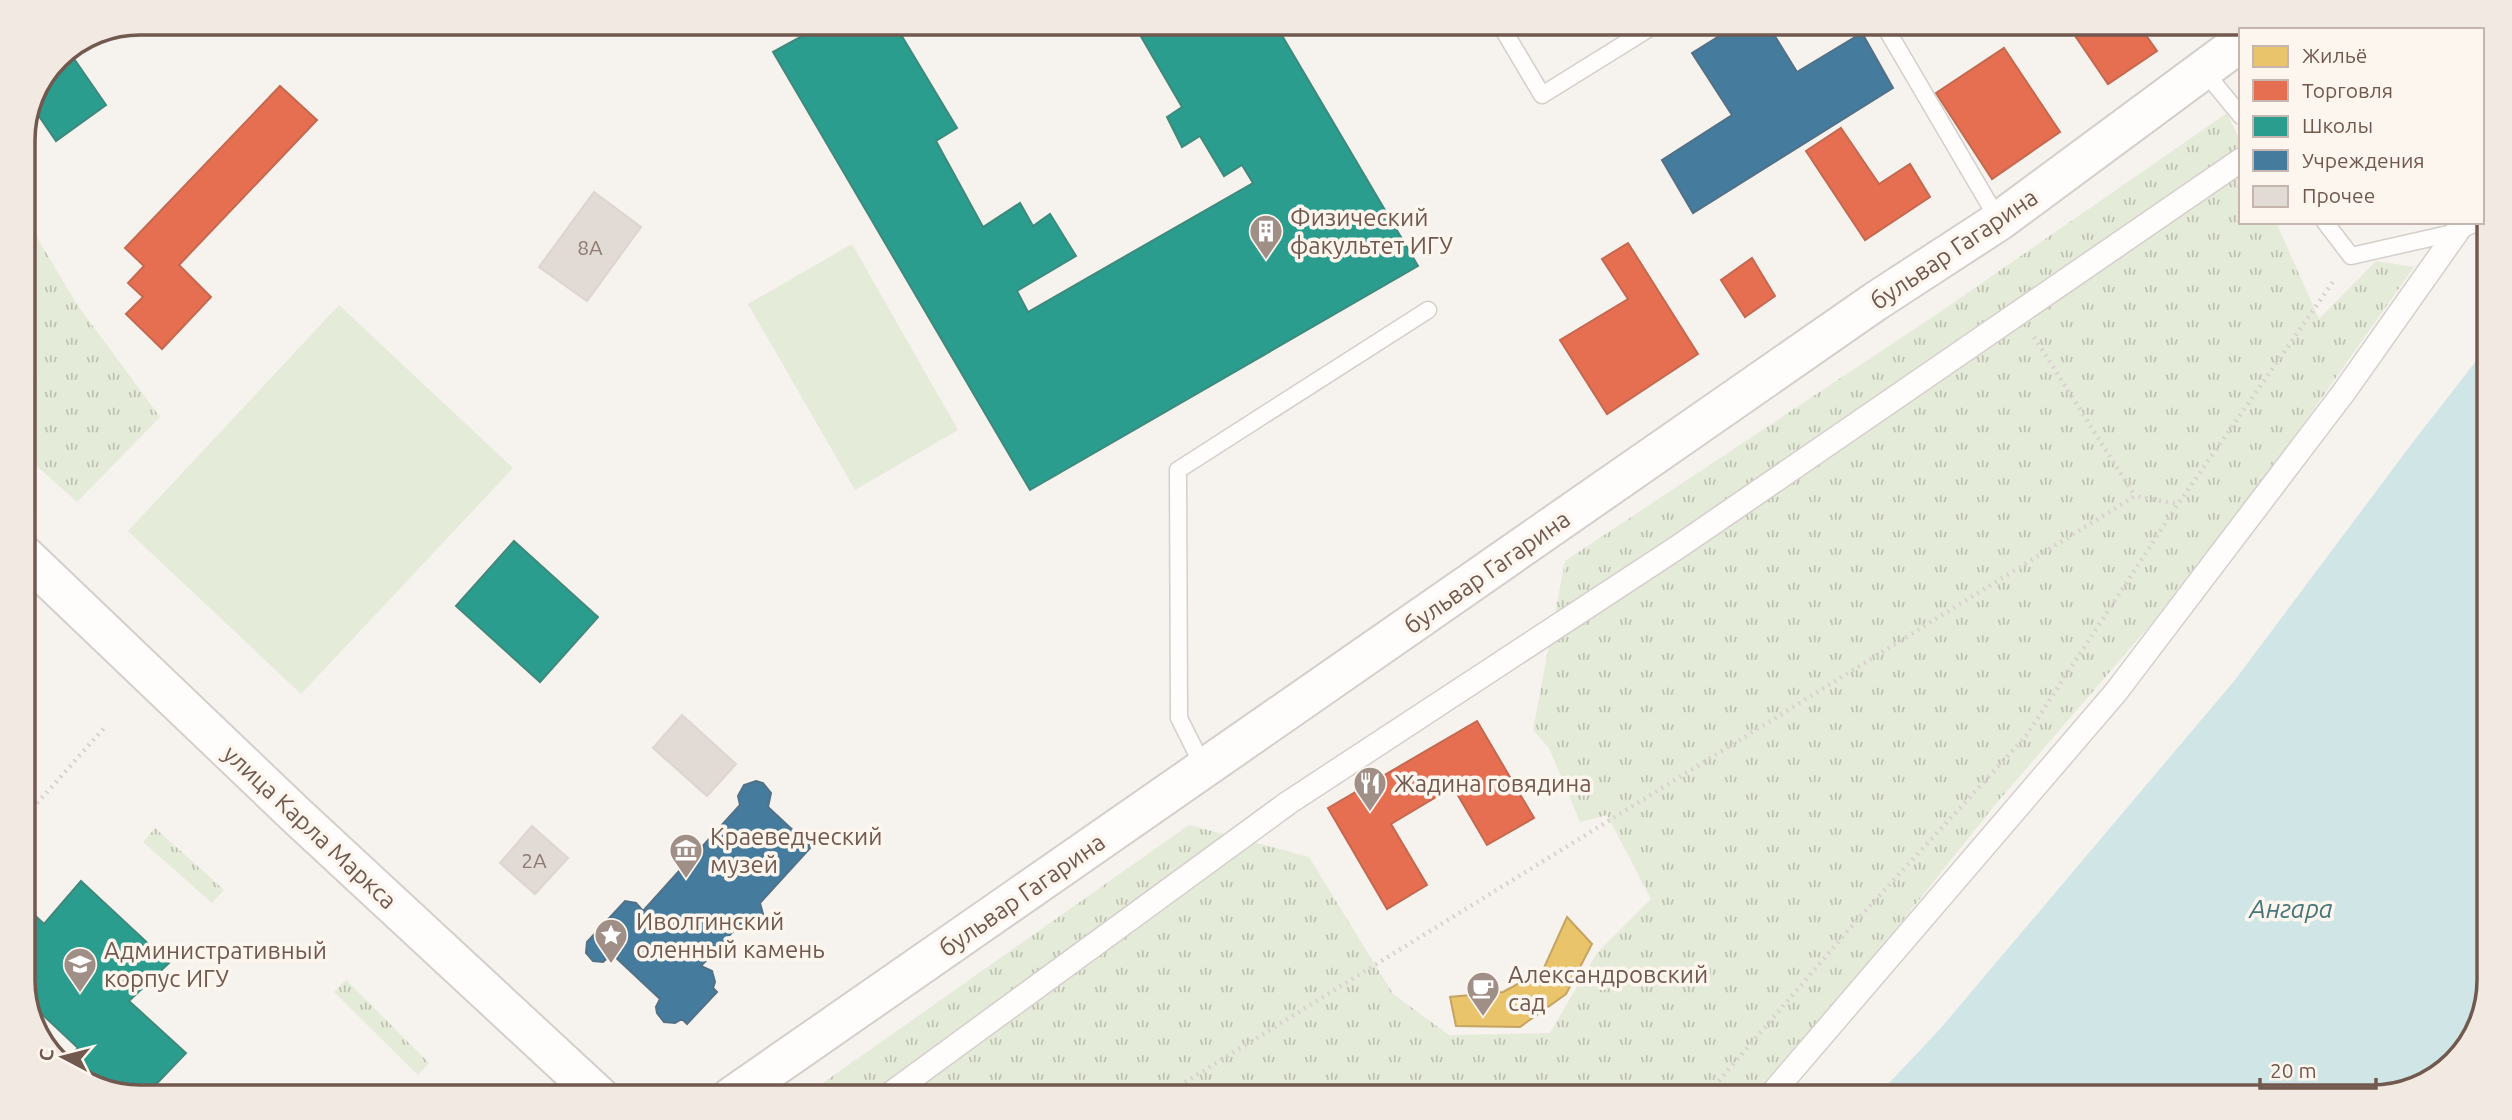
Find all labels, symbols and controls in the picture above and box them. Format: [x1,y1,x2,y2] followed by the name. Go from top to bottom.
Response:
[2239,28,2484,224] legend
[2302,43,2367,67] text: Жильё
[2302,78,2393,102] text: Торговля
[2302,113,2373,137] text: Школы
[2302,148,2425,172] text: Учреждения
[1865,183,2043,315] street label: бульвар Гагарина
[2302,183,2375,207] text: Прочее
[1290,204,1453,259] place label: Физический факультет ИГУ
[1247,212,1285,261] building icon: Физический факультет ИГУ
[577,235,603,259] house number: 8А
[1399,505,1575,639] street label: бульвар Гагарина
[218,740,402,914] street label: улица Карла Маркса
[1351,764,1389,813] restaurant icon: Жадина говядина
[1394,770,1592,797] place label: Жадина говядина
[710,823,883,878] place label: Краеведческий музей
[934,828,1110,962] street label: бульвар Гагарина
[667,831,705,880] museum icon: Краеведческий музей
[521,848,547,872] house number: 2А
[2247,894,2333,923] water label: Ангара
[636,908,825,963] place label: Иволгинский оленный камень
[592,916,630,965] place icon: Иволгинский оленный камень
[104,937,327,992] place label: Административный корпус ИГУ
[61,945,99,994] school or university icon: Административный корпус ИГУ
[1508,961,1708,1016] place label: Александровский сад
[1464,969,1502,1018] cafe icon: Александровский сад
[28,1022,98,1092] north arrow
[2260,1046,2376,1090] scale bar
[34,1048,58,1062] text: С
[2270,1058,2317,1082] text: 20 m

